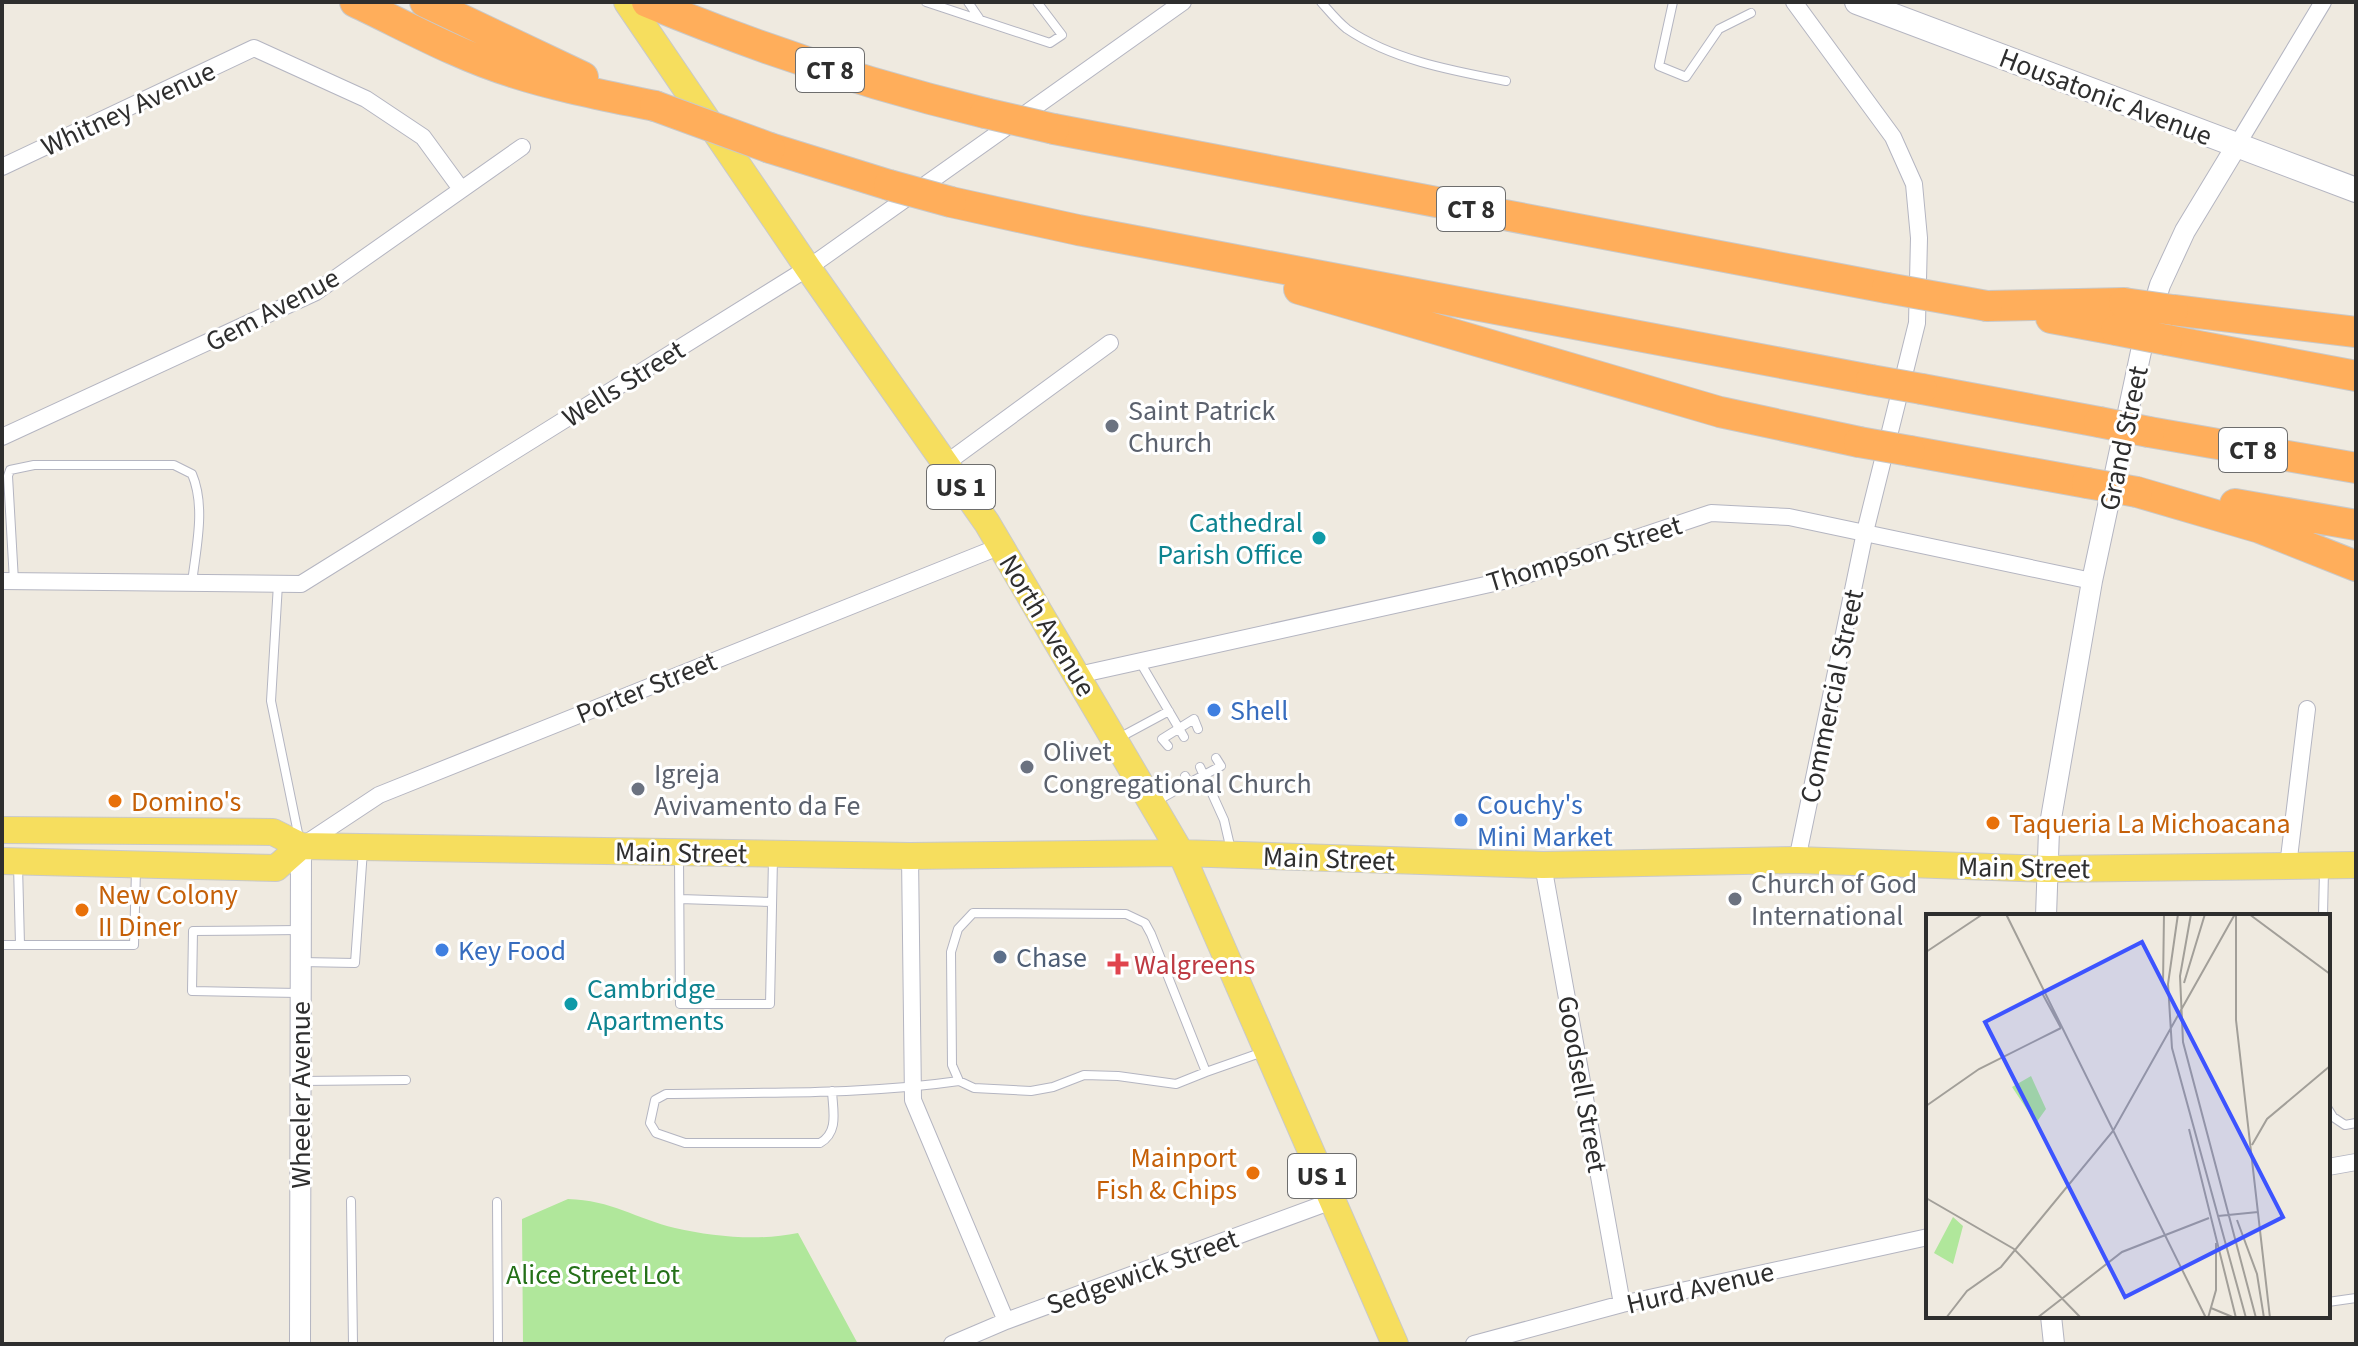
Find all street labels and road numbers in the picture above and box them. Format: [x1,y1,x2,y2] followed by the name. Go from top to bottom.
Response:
[1993,38,2218,156] street label: Housatonic Avenue
[796,48,864,92] road number: CT 8
[35,51,222,167] street label: Whitney Avenue
[1437,187,1505,231] road number: CT 8
[199,258,346,362] street label: Gem Avenue
[555,330,693,437] street label: Wells Street
[2089,362,2159,514] street label: Grand Street
[2219,428,2287,472] road number: CT 8
[927,465,995,509] road number: US 1
[1482,505,1687,603] street label: Thompson Street
[989,547,1105,704] street label: North Avenue
[1790,585,1874,807] street label: Commercial Street
[570,641,723,734] street label: Porter Street
[614,832,748,874] street label: Main Street
[1262,837,1396,881] street label: Main Street
[1957,847,2091,889] street label: Main Street
[1547,993,1617,1176] street label: Goodsell Street
[281,1001,321,1189] street label: Wheeler Avenue
[1288,1154,1356,1198] road number: US 1
[1041,1218,1244,1325] street label: Sedgewick Street
[1622,1252,1778,1324] street label: Hurd Avenue

